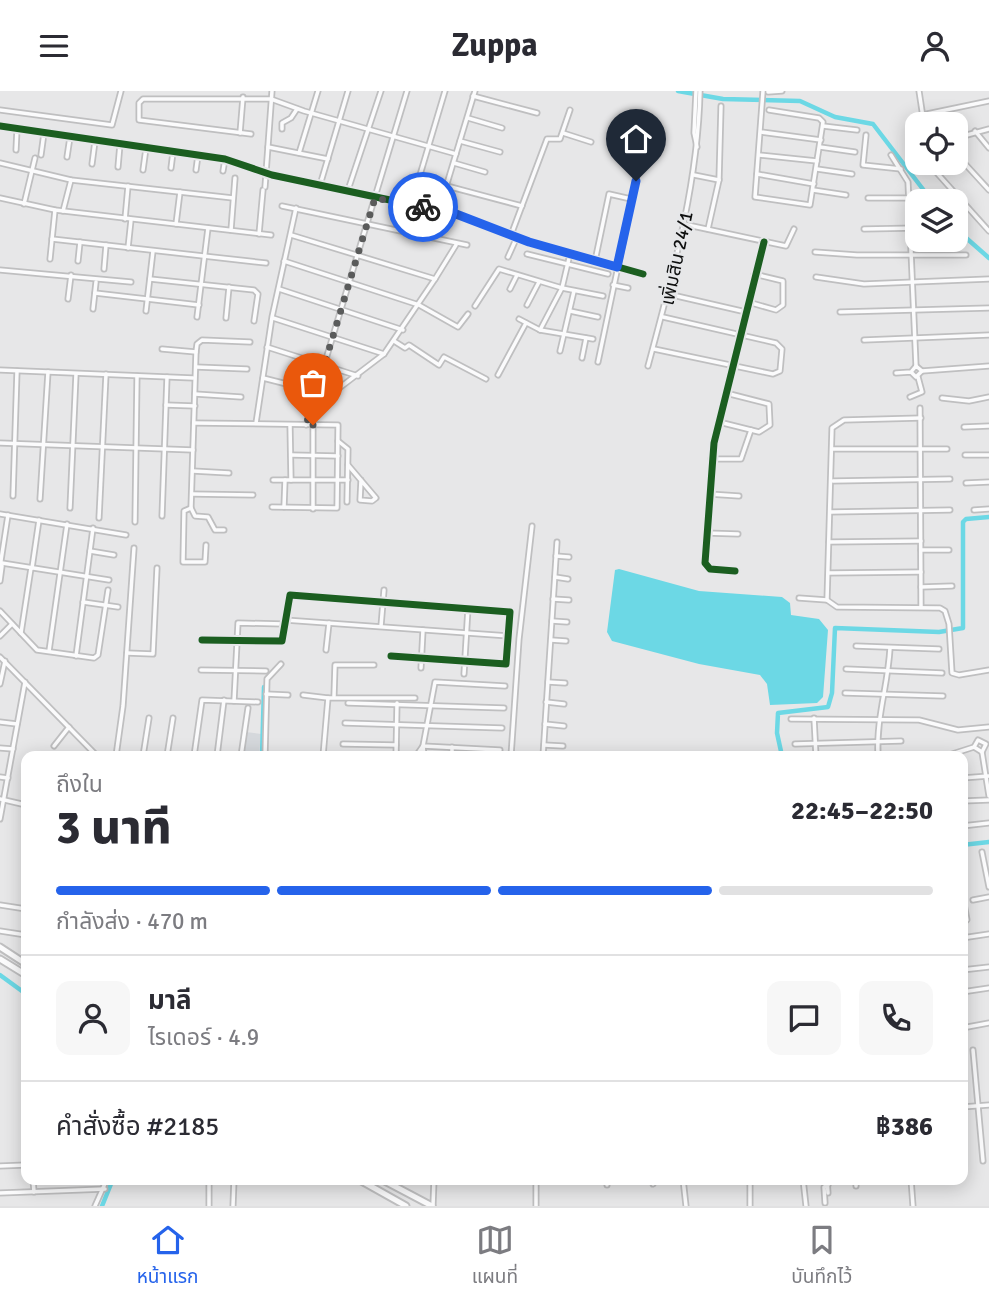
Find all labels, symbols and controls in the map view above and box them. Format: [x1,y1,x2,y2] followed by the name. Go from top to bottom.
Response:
[451,26,538,65] text: Zuppa
[35,27,73,65] icon: menu
[916,27,954,65] icon: person
[606,109,666,181] pin
[905,112,968,252] map controls
[905,112,968,175] button: locate
[617,120,655,158] icon: home
[388,172,458,242] courier
[404,188,442,226] icon: bike
[905,189,968,252] button: layers
[654,209,699,307] street label: เพิ่มสิน 24/1
[283,353,343,425] pin
[294,364,332,402] icon: bag
[56,770,103,799] text: ถึงใน
[791,795,933,827] text: 22:45–22:50
[56,800,172,856] text: 3 นาที
[56,907,208,936] text: กำลังส่ง · 470 m
[56,981,130,1055] button: person
[767,981,841,1055] button: chat
[859,981,933,1055] button: phone
[148,985,192,1017] text: มาลี
[148,1023,259,1052] text: ไรเดอร์ · 4.9
[56,1111,219,1143] text: คำสั่งซื้อ #2185
[876,1111,933,1143] text: ฿386
[137,1221,198,1292] tab: หน้าแรก
[472,1221,518,1292] tab: แผนที่
[791,1221,852,1292] tab: บันทึกไว้

